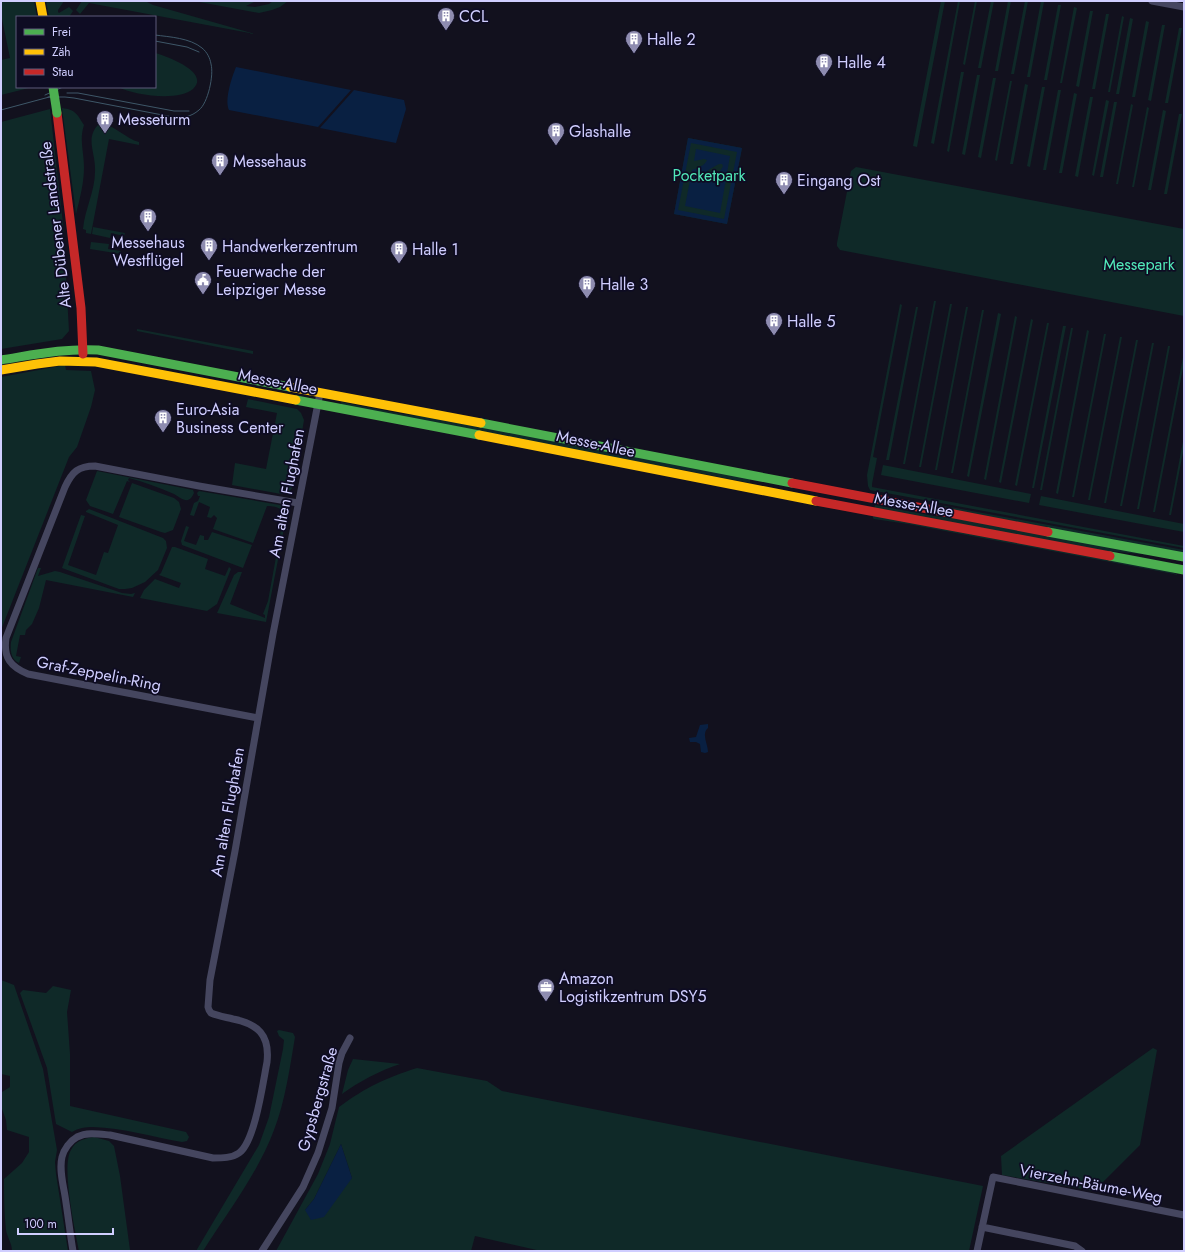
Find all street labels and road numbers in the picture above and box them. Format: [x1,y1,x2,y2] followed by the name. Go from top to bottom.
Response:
[34,140,77,310] street label: Alte Dübener Landstraße
[236,363,319,400] street label: Messe-Allee
[554,424,637,463] street label: Messe-Allee
[263,427,310,560] street label: Am alten Flughafen
[872,486,955,523] street label: Messe-Allee
[35,650,163,697] street label: Graf-Zeppelin-Ring
[205,746,250,879] street label: Am alten Flughafen
[292,1044,343,1154] street label: Gypsbergstraße
[1017,1158,1165,1209] street label: Vierzehn-Bäume-Weg

